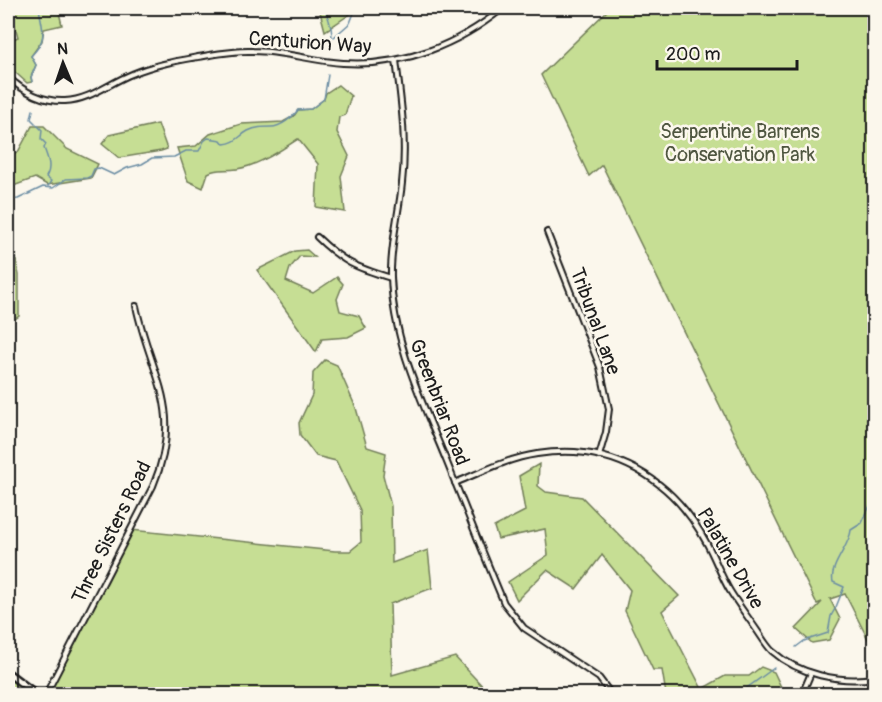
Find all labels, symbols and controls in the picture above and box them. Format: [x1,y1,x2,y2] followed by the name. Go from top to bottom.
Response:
[248,26,373,59] street label: Centurion Way
[33,33,93,93] north arrow
[657,33,796,71] scale bar
[57,39,68,59] text: N
[666,43,721,66] text: 200 m
[660,119,820,167] park label: Serpentine Barrens Conservation Park
[565,264,626,378] street label: Tribunal Lane
[404,335,475,469] street label: Greenbriar Road
[66,457,157,607] street label: Three Sisters Road
[692,503,770,613] street label: Palatine Drive

